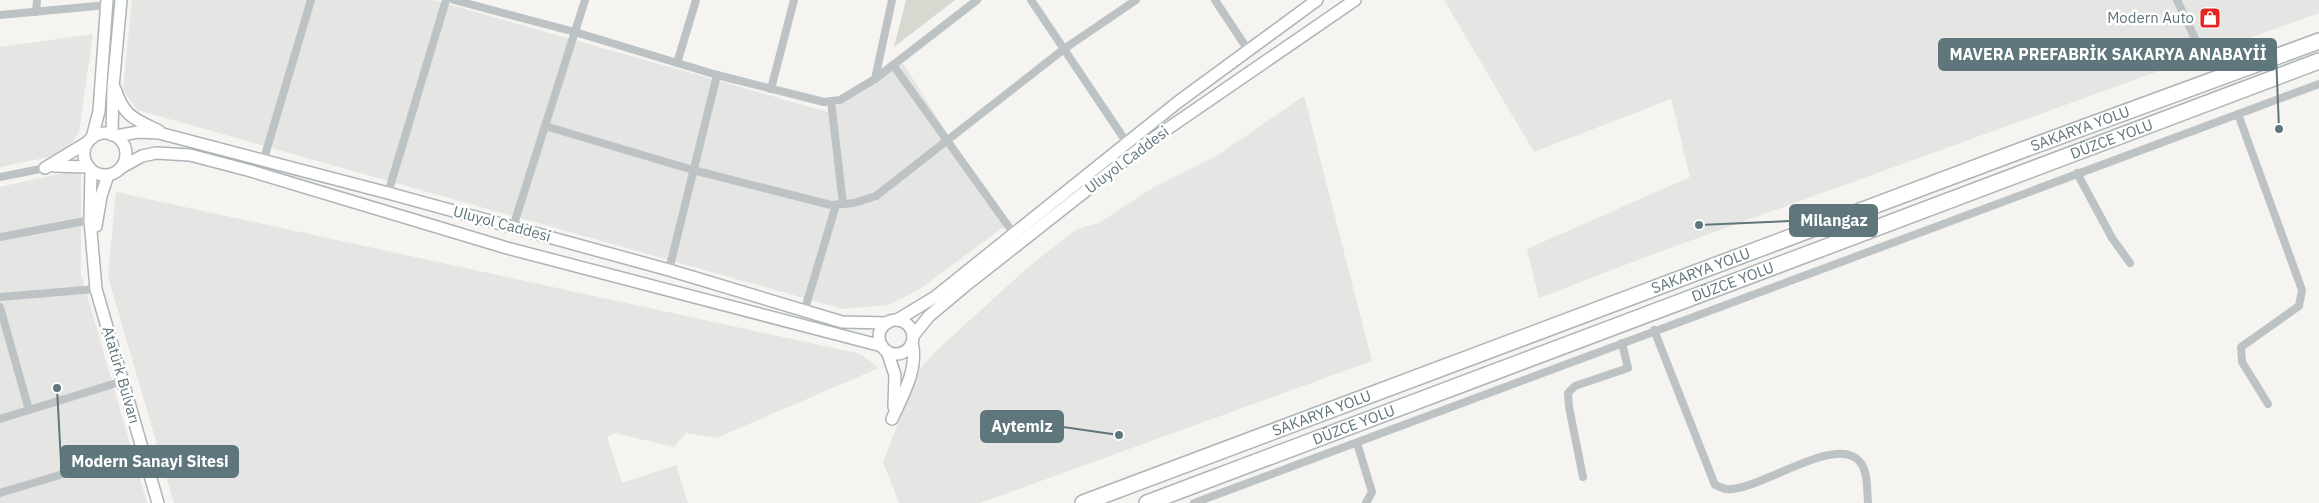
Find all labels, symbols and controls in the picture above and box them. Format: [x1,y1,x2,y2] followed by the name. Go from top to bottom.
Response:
[2198,6,2222,30] shop icon: Modern Auto
[2107,8,2194,27] place label: Modern Auto
[1939,39,2276,70] callout: MAVERA PREFABRİK SAKARYA ANABAYİİ
[1949,44,2267,64] text: MAVERA PREFABRİK SAKARYA ANABAYİİ
[2028,101,2132,155] street label: SAKARYA YOLU
[2068,115,2155,163] street label: DÜZCE YOLU
[1081,122,1172,197] street label: Uluyol Caddesi
[451,201,553,246] street label: Uluyol Caddesi
[1790,205,1877,236] callout: Milangaz
[1800,210,1868,230] text: Milangaz
[1649,243,1753,298] street label: SAKARYA YOLU
[1689,257,1776,306] street label: DÜZCE YOLU
[99,324,144,426] street label: Atatürk Bulvarı
[1269,386,1374,440] street label: SAKARYA YOLU
[1310,400,1398,449] street label: DÜZCE YOLU
[981,411,1063,442] callout: Aytemiz
[991,416,1053,436] text: Aytemiz
[61,446,238,477] callout: Modern Sanayi Sitesi
[71,451,229,471] text: Modern Sanayi Sitesi

